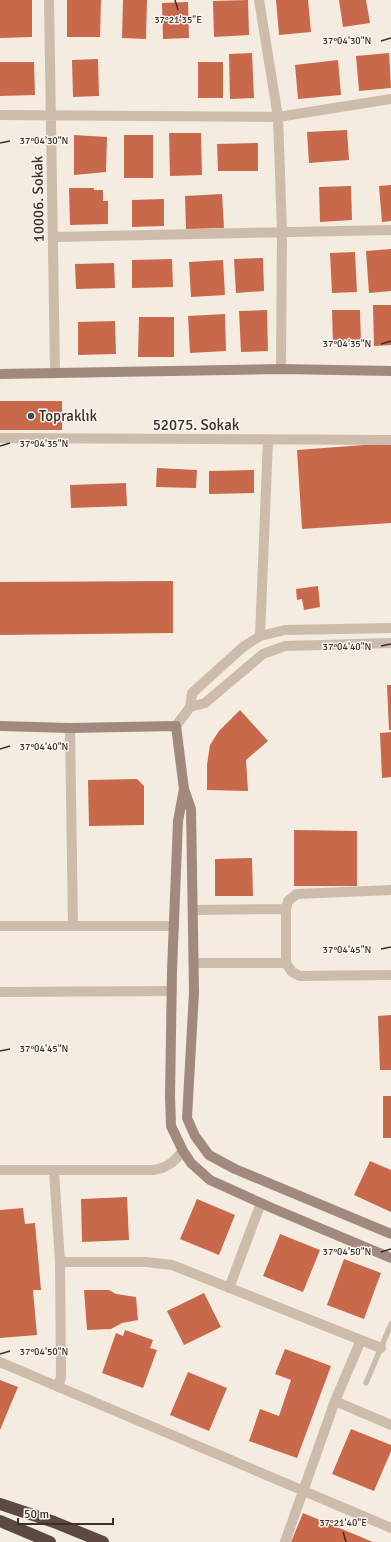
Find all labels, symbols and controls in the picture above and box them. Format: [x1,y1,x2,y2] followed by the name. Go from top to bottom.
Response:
[154,14,202,26] text: 37°21'35"E
[323,35,371,47] text: 37°04'30"N
[20,135,68,147] text: 37°04'30"N
[28,155,48,242] street label: 10006. Sokak
[323,338,371,350] text: 37°04'35"N
[39,407,98,425] place label: Topraklık
[26,411,36,421] marker: Topraklık
[153,416,240,434] street label: 52075. Sokak
[20,438,68,450] text: 37°04'35"N
[323,641,371,653] text: 37°04'40"N
[20,741,68,753] text: 37°04'40"N
[323,944,371,956] text: 37°04'45"N
[20,1043,68,1055] text: 37°04'45"N
[323,1246,371,1258] text: 37°04'50"N
[20,1346,68,1358] text: 37°04'50"N
[18,1500,113,1526] scale bar
[24,1507,49,1522] text: 50 m
[319,1517,367,1529] text: 37°21'40"E

